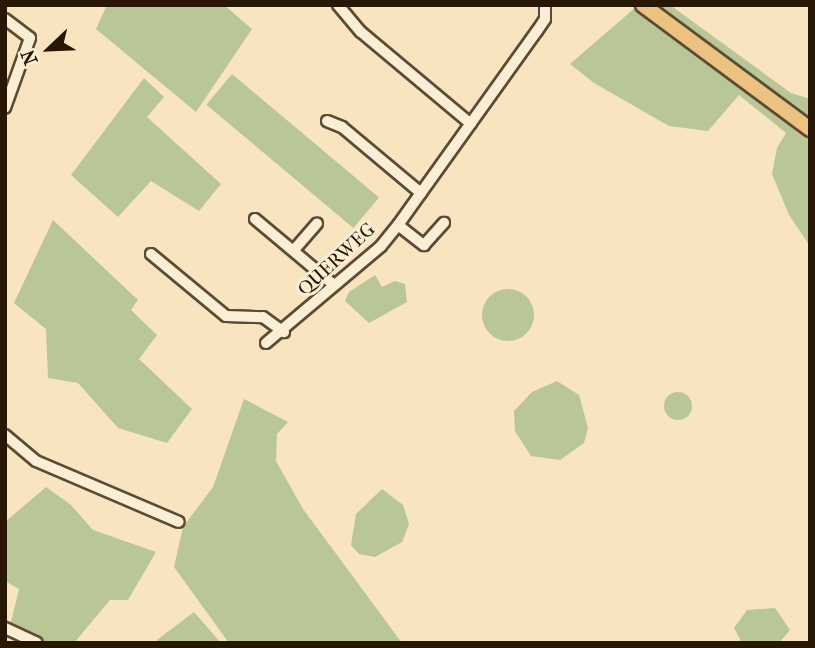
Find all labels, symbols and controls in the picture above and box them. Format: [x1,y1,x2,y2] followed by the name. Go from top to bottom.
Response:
[14,14,84,84] north arrow
[17,46,43,68] text: N
[294,219,380,301] street label: QUERWEG

